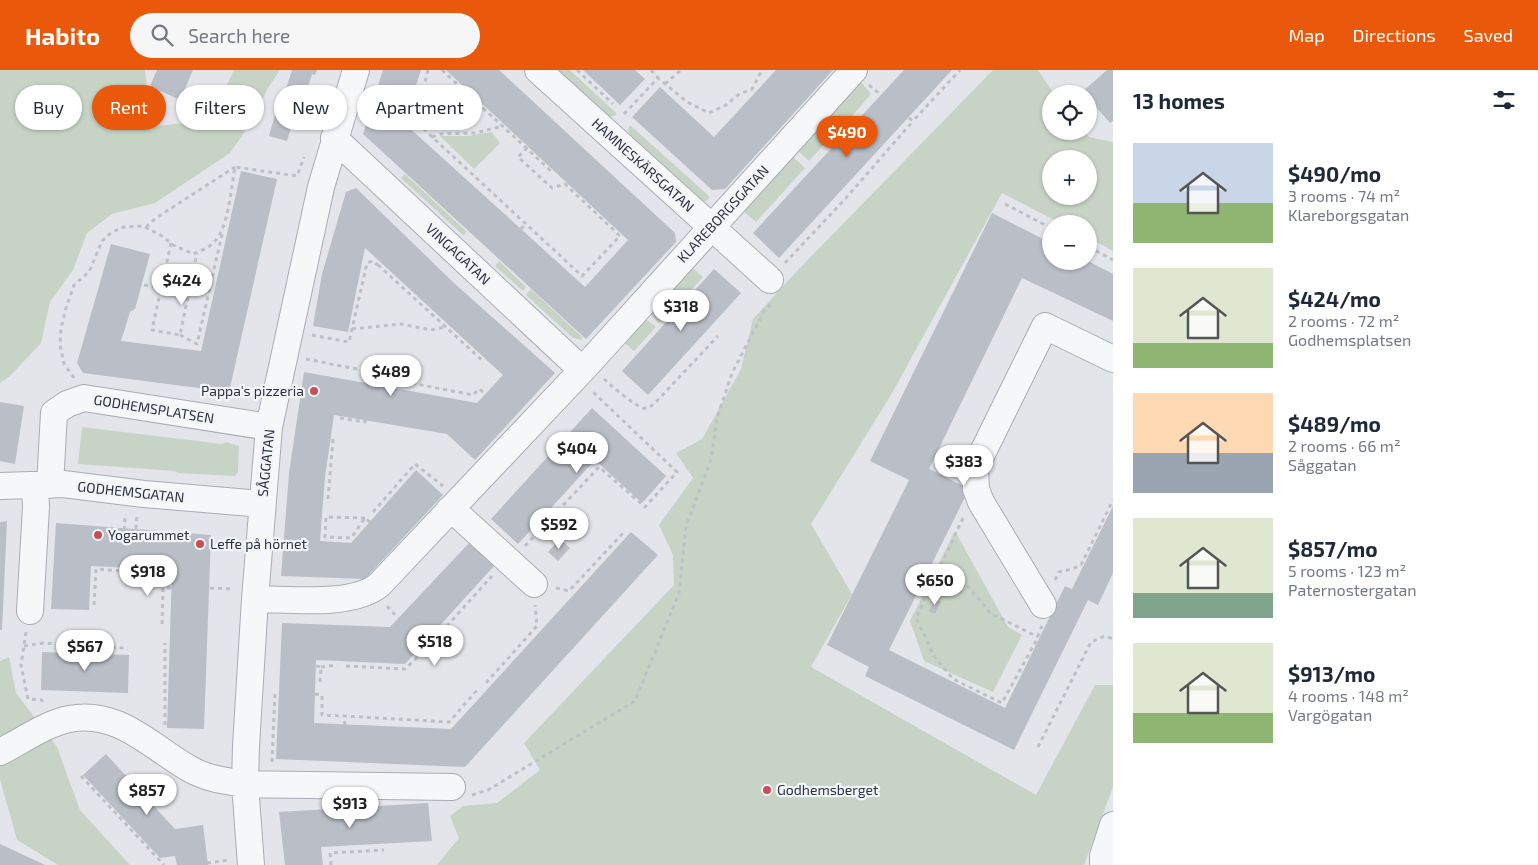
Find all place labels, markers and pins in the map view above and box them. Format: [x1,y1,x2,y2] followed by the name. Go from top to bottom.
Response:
[817,116,877,158] pin: $490
[152,264,212,306] pin: $424
[651,290,711,332] pin: $318
[361,354,421,397] pin: $489
[201,382,304,399] place label: Pappa's pizzeria
[308,385,320,397] marker: Pappa's pizzeria
[547,432,607,474] pin: $404
[934,444,994,487] pin: $383
[529,508,589,550] pin: $592
[108,526,189,543] place label: Yogarummet
[92,529,104,541] marker: Yogarummet
[210,535,307,552] place label: Leffe på hörnet
[194,538,206,550] marker: Leffe på hörnet
[118,554,178,597] pin: $918
[905,564,965,606] pin: $650
[405,624,465,667] pin: $518
[55,630,115,672] pin: $567
[117,774,177,816] pin: $857
[777,781,878,798] place label: Godhemsberget
[761,784,773,796] marker: Godhemsberget
[320,786,380,829] pin: $913

